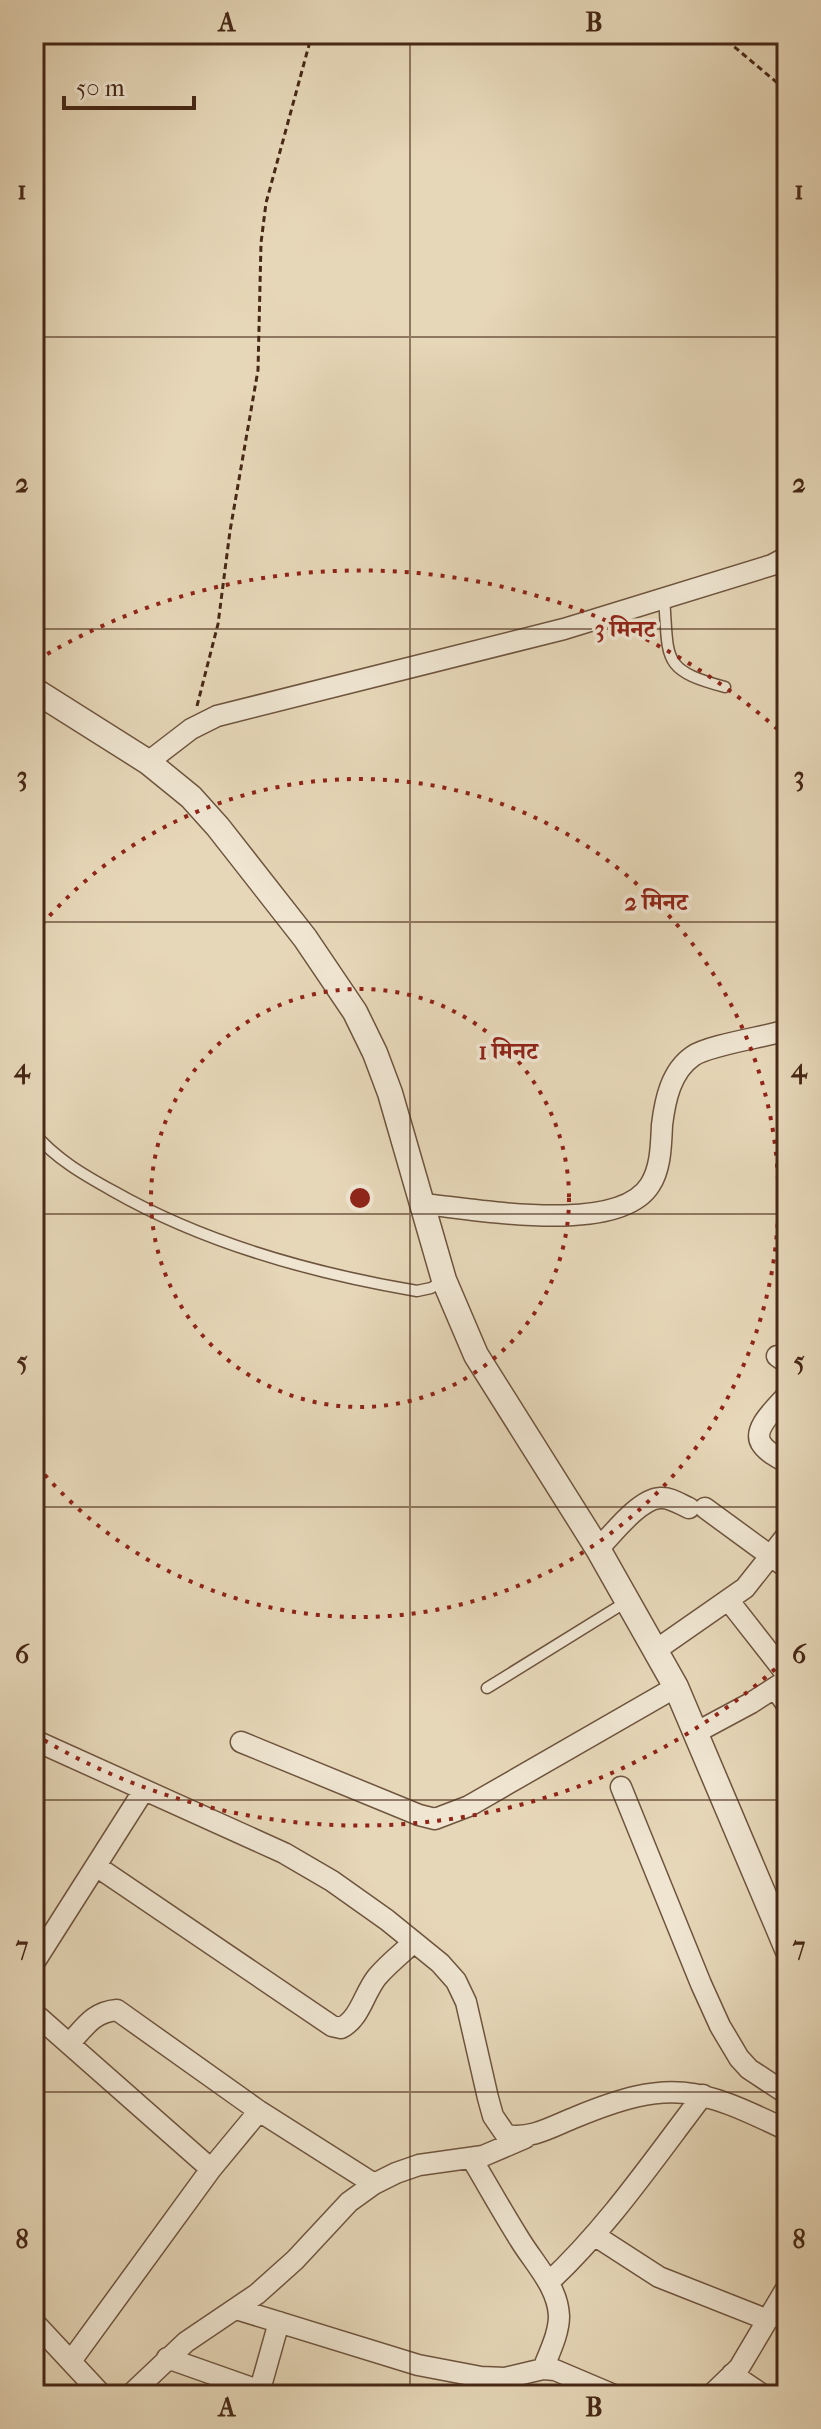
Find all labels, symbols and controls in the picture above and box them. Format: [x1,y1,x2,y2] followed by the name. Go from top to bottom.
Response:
[217,7,237,38] text: A
[586,7,603,38] text: B
[64,60,194,110] scale bar
[76,74,125,102] text: 50 m
[17,175,27,206] text: 1
[794,175,804,206] text: 1
[15,468,29,499] text: 2
[792,468,806,499] text: 2
[595,615,658,643] text: 3 मिनट
[17,761,27,792] text: 3
[794,761,804,792] text: 3
[625,888,690,916] text: 2 मिनट
[478,1037,540,1065] text: 1 मिनट
[13,1053,31,1085] text: 4
[790,1053,808,1085] text: 4
[346,1184,374,1212] centre of rings
[16,1346,28,1377] text: 5
[793,1346,805,1377] text: 5
[15,1639,30,1670] text: 6
[792,1639,807,1670] text: 6
[15,1931,29,1962] text: 7
[792,1931,806,1962] text: 7
[15,2224,29,2255] text: 8
[792,2224,806,2255] text: 8
[217,2392,237,2423] text: A
[586,2392,603,2423] text: B

